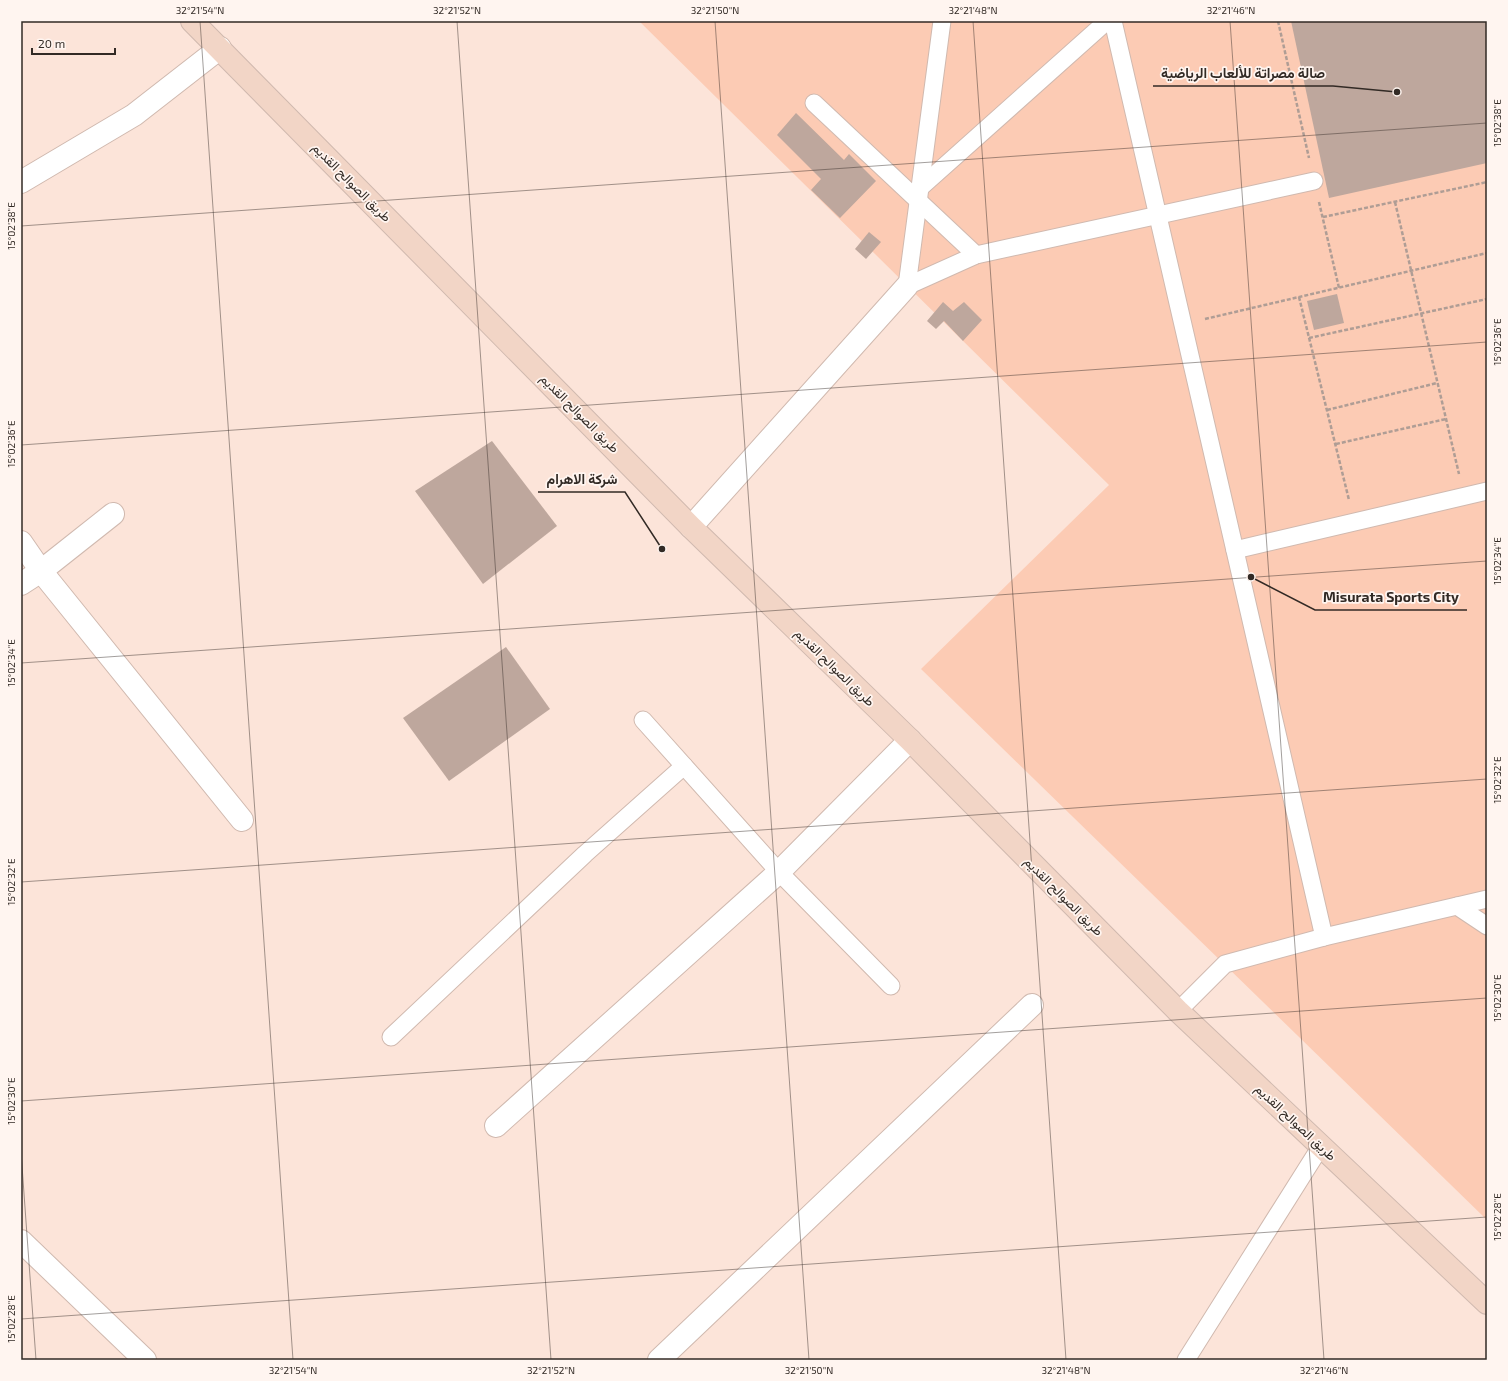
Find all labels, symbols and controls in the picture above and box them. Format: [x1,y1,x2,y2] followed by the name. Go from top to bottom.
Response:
[176,4,224,16] text: 32°21'54"N
[433,4,481,16] text: 32°21'52"N
[691,4,739,16] text: 32°21'50"N
[948,4,998,16] text: 32°21'48"N
[1207,4,1255,16] text: 32°21'46"N
[32,30,115,56] scale bar
[38,36,65,50] text: 20 m
[1153,60,1333,86] callout: صالة مصراتة للألعاب الرياضية
[1161,64,1325,82] text: صالة مصراتة للألعاب الرياضية
[1491,99,1503,147] text: 15°02'38"E
[308,139,395,226] street label: طريق الصوالح القديم
[5,202,17,250] text: 15°02'38"E
[1491,318,1503,366] text: 15°02'36"E
[536,370,623,457] street label: طريق الصوالح القديم
[5,420,17,468] text: 15°02'36"E
[538,466,625,492] callout: شركة الاهرام
[547,470,617,488] text: شركة الاهرام
[1491,537,1503,585] text: 15°02'34"E
[1315,584,1467,610] callout: Misurata Sports City
[1323,588,1459,605] text: Misurata Sports City
[790,625,878,711] street label: طريق الصوالح القديم
[5,639,17,687] text: 15°02'34"E
[1491,756,1503,804] text: 15°02'32"E
[1020,853,1107,940] street label: طريق الصوالح القديم
[5,858,17,906] text: 15°02'32"E
[1491,974,1503,1022] text: 15°02'30"E
[5,1077,17,1125] text: 15°02'30"E
[1251,1080,1340,1165] street label: طريق الصوالح القديم
[1491,1193,1503,1241] text: 15°02'28"E
[5,1295,17,1343] text: 15°02'28"E
[269,1364,317,1376] text: 32°21'54"N
[527,1364,575,1376] text: 32°21'52"N
[785,1364,833,1376] text: 32°21'50"N
[1041,1364,1091,1376] text: 32°21'48"N
[1300,1364,1348,1376] text: 32°21'46"N

